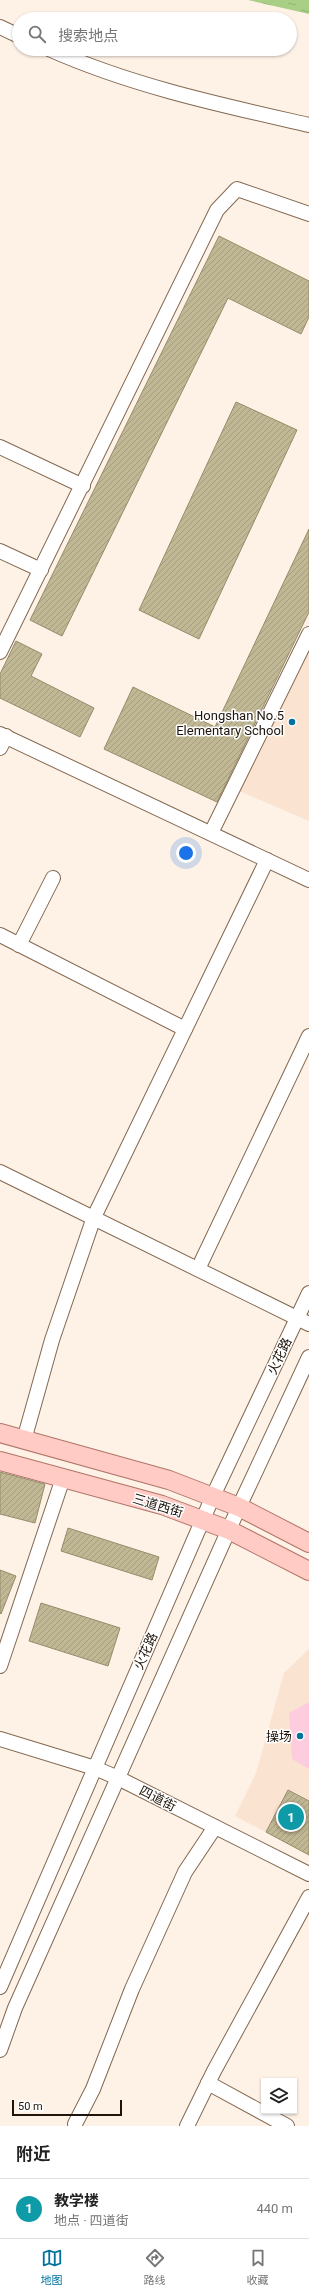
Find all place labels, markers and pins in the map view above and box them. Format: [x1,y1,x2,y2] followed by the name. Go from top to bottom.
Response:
[176,708,284,738] place label: Hongshan No.5 Elementary School
[287,717,297,727] marker: Hongshan No.5 Elementary School
[266,1729,292,1744] place label: 操场
[295,1731,305,1741] marker: 操场
[278,1802,304,1832] pin: 1

